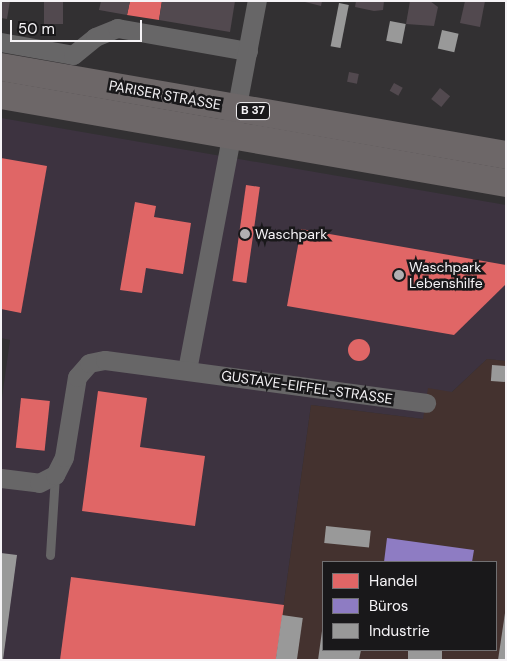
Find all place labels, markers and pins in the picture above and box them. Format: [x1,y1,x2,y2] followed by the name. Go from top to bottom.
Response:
[255,226,327,242] place label: Waschpark
[239,228,251,240] marker: Waschpark
[409,259,483,292] place label: Waschpark Lebenshilfe
[393,269,405,281] marker: Waschpark Lebenshilfe

